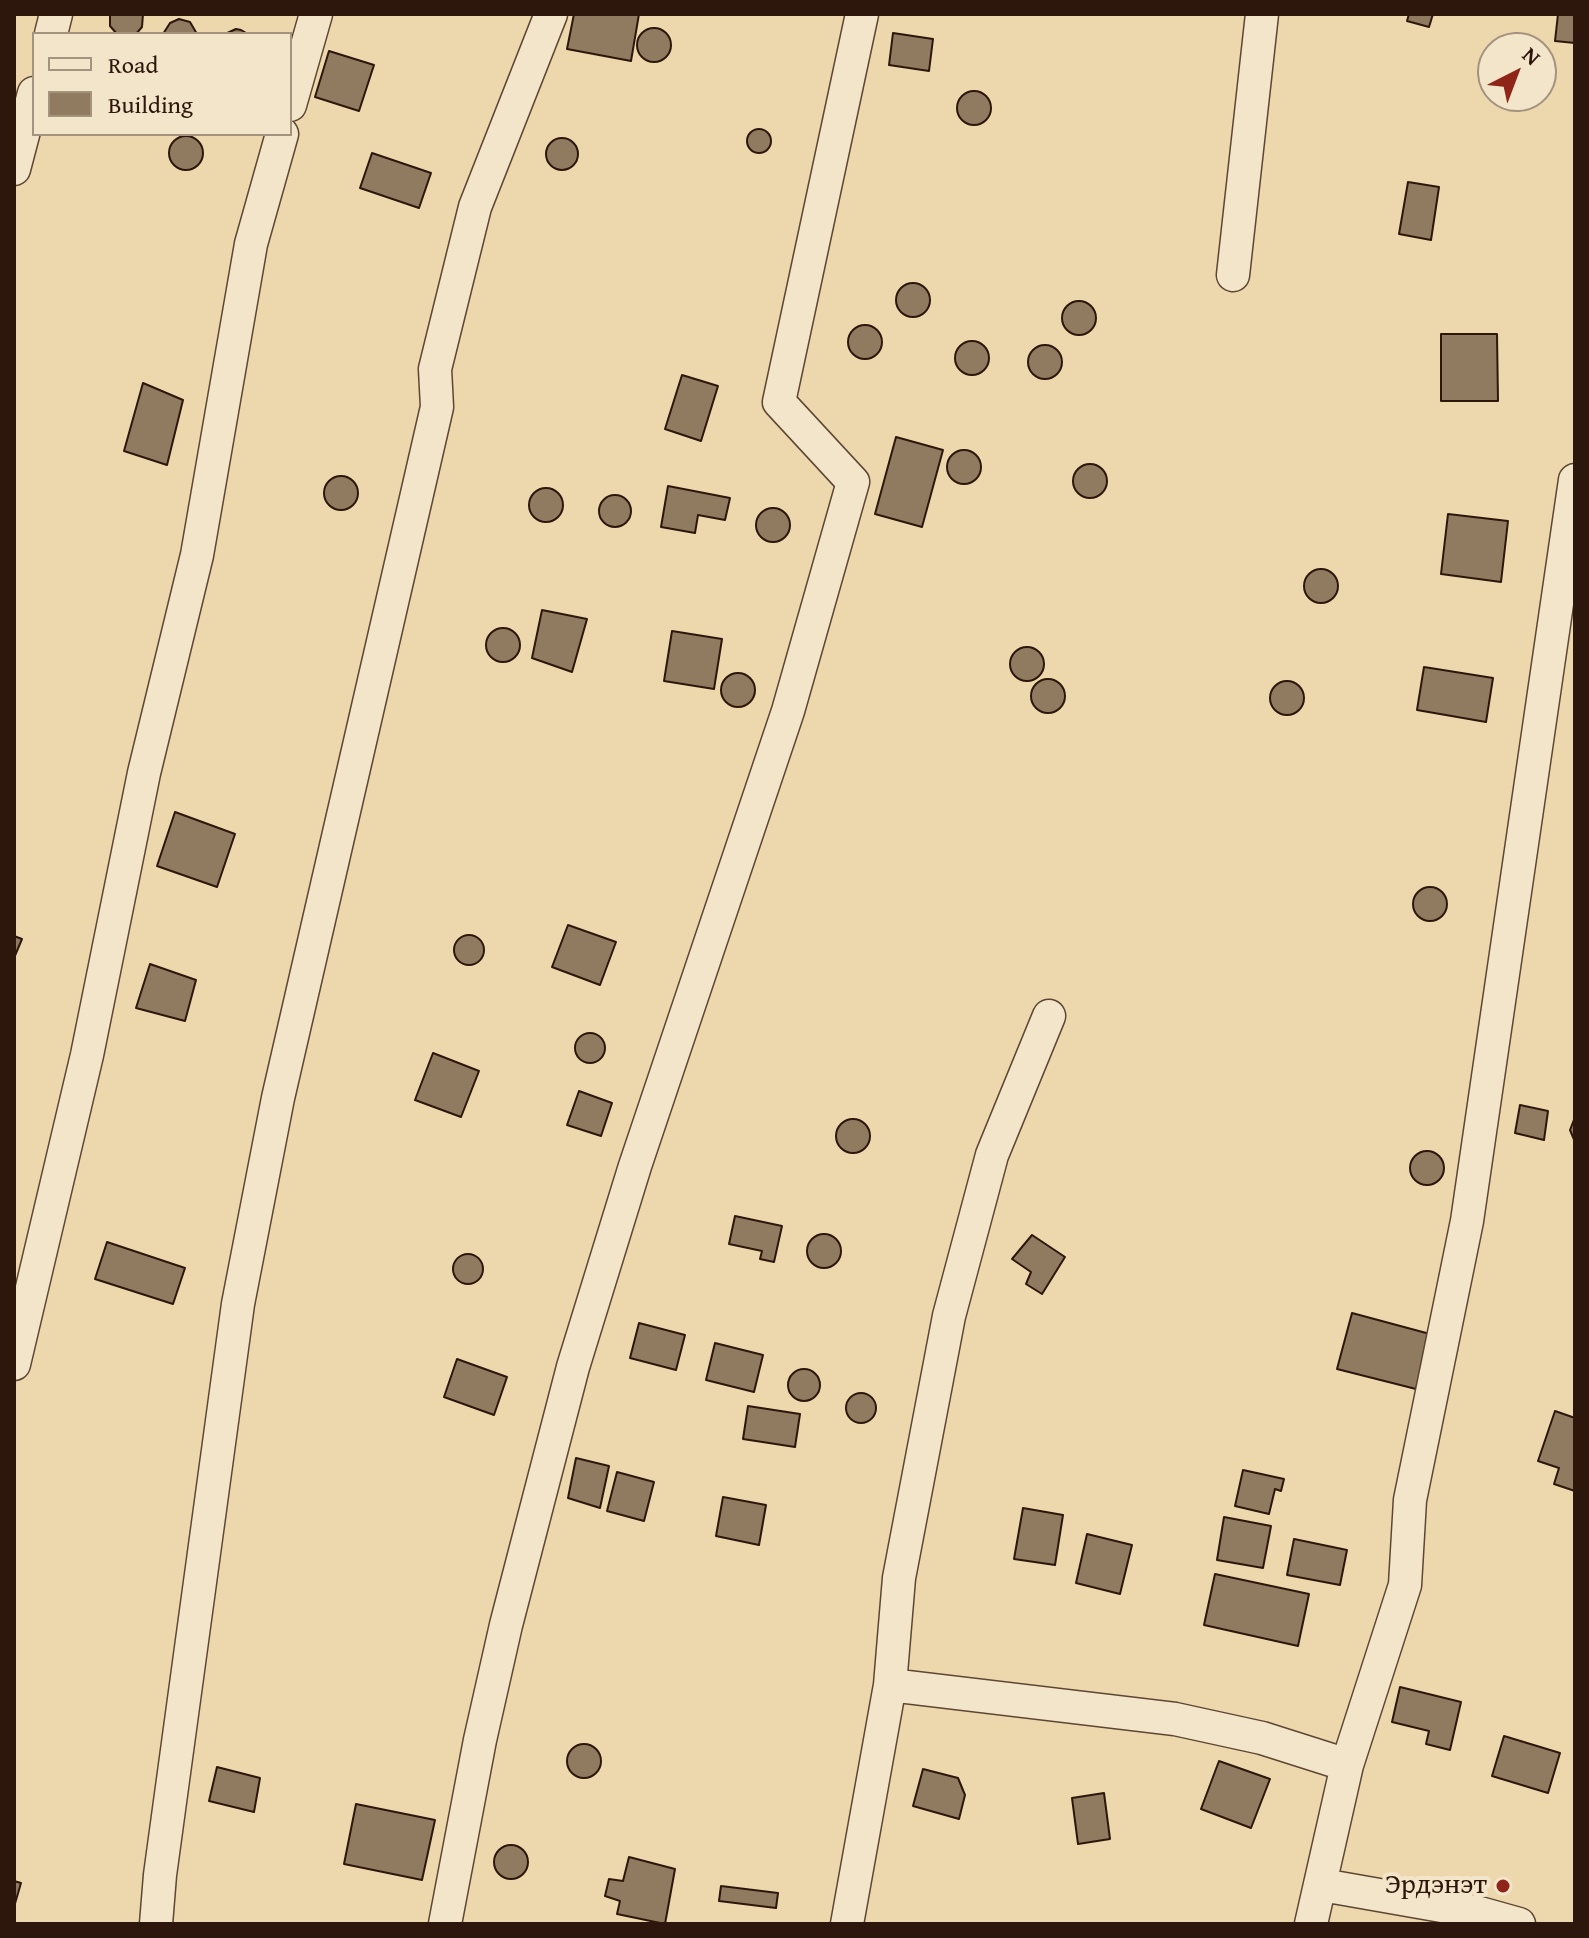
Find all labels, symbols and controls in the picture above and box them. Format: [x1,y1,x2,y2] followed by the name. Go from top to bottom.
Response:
[32,32,292,136] legend
[1477,32,1557,112] north arrow
[1516,39,1548,72] text: N
[108,47,158,82] text: Road
[108,87,193,122] text: Building
[1385,1869,1487,1903] place label: Эрдэнэт
[1494,1877,1512,1895] marker: Эрдэнэт

